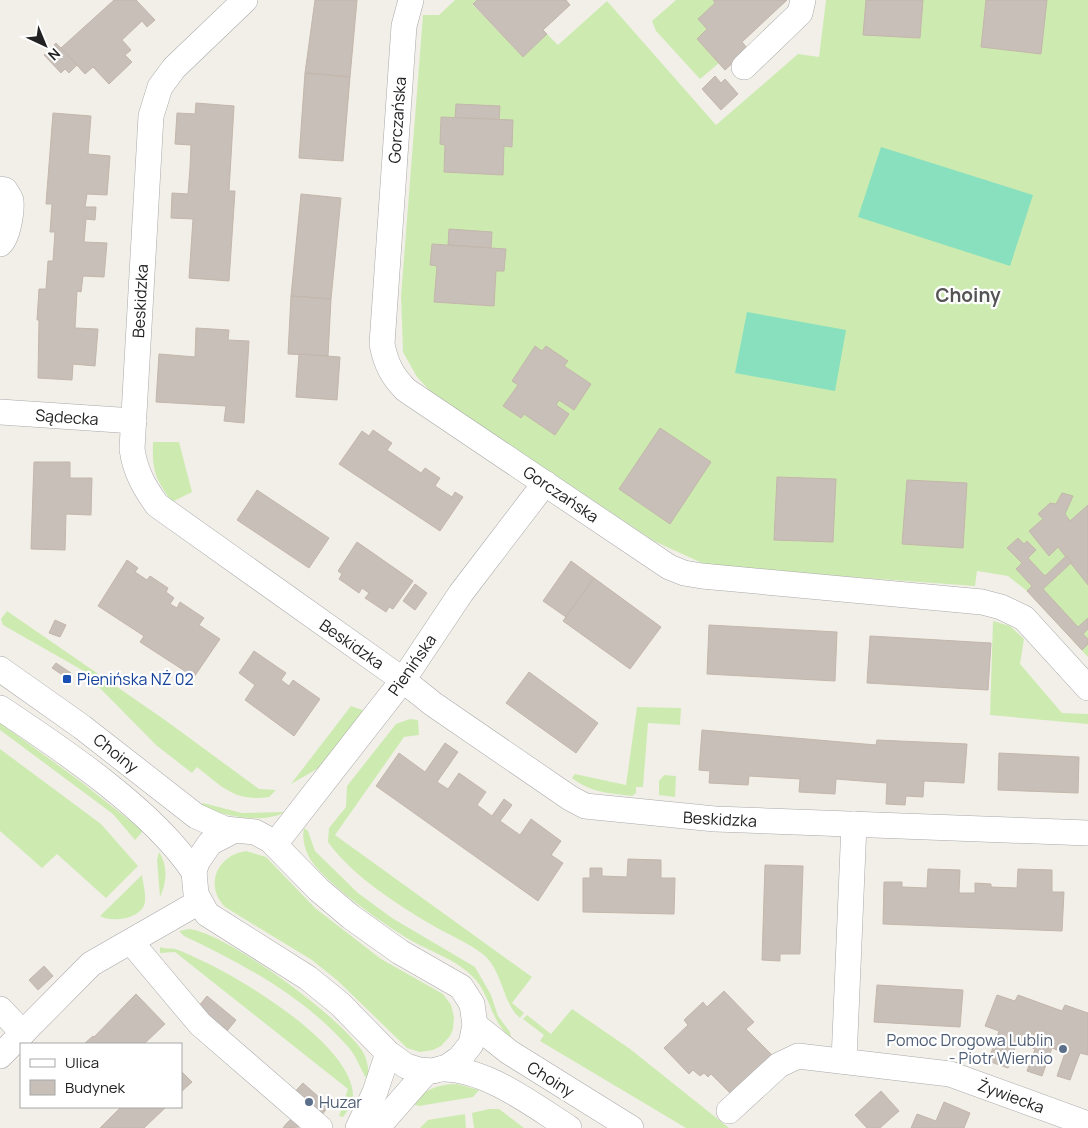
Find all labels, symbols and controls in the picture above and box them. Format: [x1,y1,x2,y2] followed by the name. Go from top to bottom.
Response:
[20,20,70,70] north arrow
[44,44,65,65] text: N
[383,76,411,164] street label: Gorczańska
[127,263,153,339] street label: Beskidzka
[935,282,1001,308] district label: Choiny
[35,404,99,430] street label: Sądecka
[519,461,603,527] street label: Gorczańska
[315,614,389,674] street label: Beskidzka
[383,630,441,700] street label: Pienińska
[77,668,194,690] place label: Pienińska NŻ 02
[61,673,73,685] marker: Pienińska NŻ 02
[89,728,144,778] street label: Choiny
[682,806,758,832] street label: Beskidzka
[886,1029,1053,1069] place label: Pomoc Drogowa Lublin - Piotr Wiernio
[20,1043,182,1108] legend
[1057,1043,1069,1055] marker: Pomoc Drogowa Lublin - Piotr Wiernio
[65,1052,99,1073] text: Ulica
[523,1056,579,1102] street label: Choiny
[975,1074,1047,1118] street label: Żywiecka
[65,1077,126,1098] text: Budynek
[319,1091,362,1113] place label: Huzar
[303,1096,315,1108] marker: Huzar

